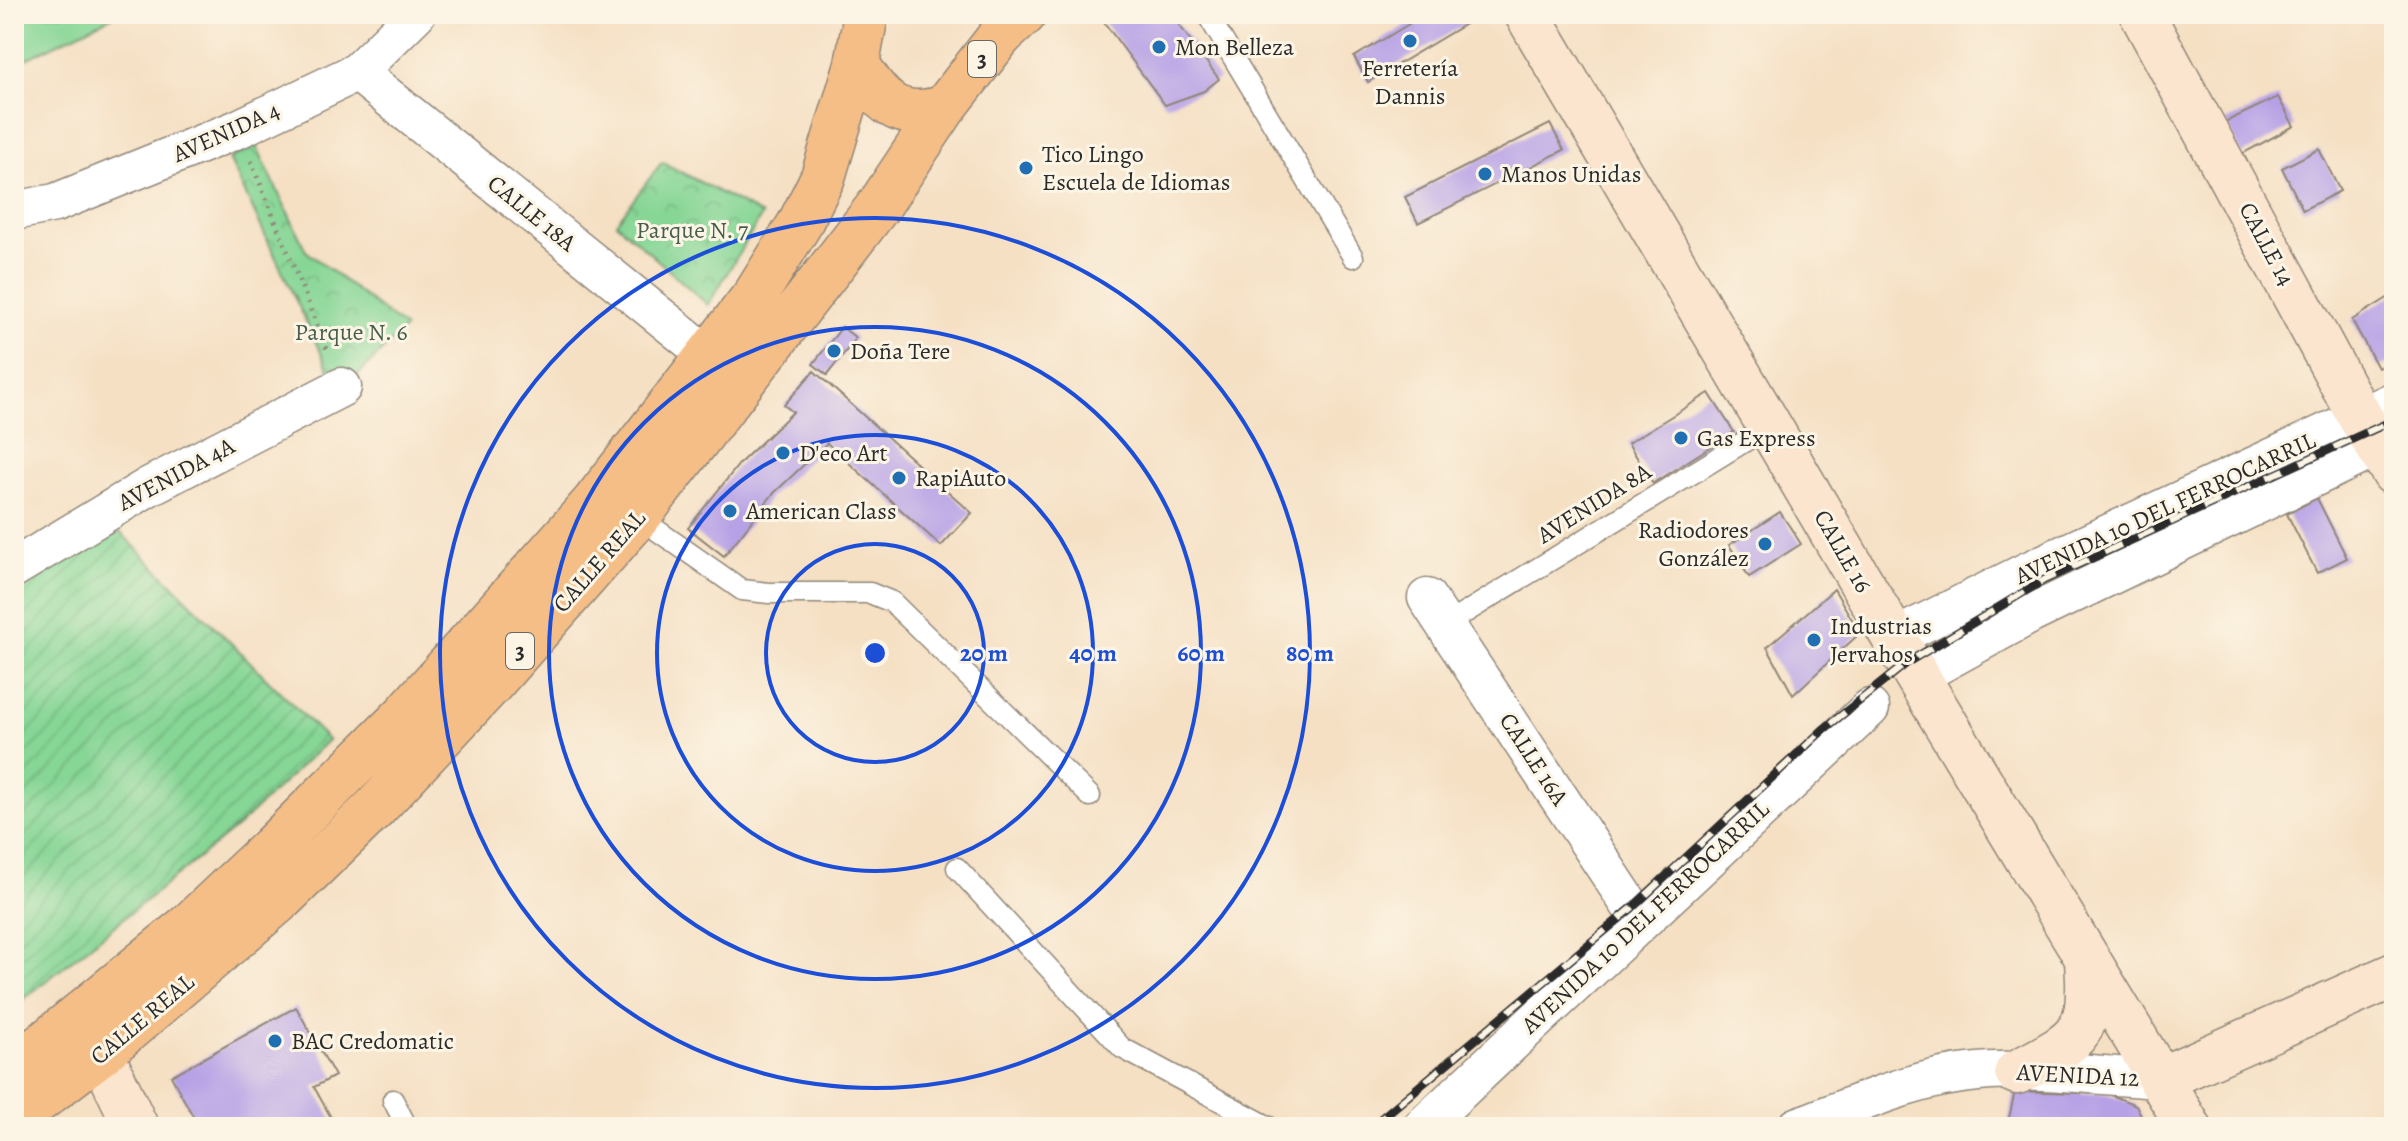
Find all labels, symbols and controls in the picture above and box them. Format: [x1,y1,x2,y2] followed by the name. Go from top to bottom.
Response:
[1175,31,1295,63] place label: Mon Belleza
[1401,32,1419,50] marker: Ferretería Dannis
[1150,38,1168,56] marker: Mon Belleza
[968,41,996,77] road number: 3
[1362,52,1459,112] place label: Ferretería Dannis
[166,94,285,170] street label: AVENIDA 4
[1042,138,1231,198] place label: Tico Lingo Escuela de Idiomas
[1501,158,1641,190] place label: Manos Unidas
[1017,159,1035,177] marker: Tico Lingo Escuela de Idiomas
[1476,165,1494,183] marker: Manos Unidas
[481,167,584,259] street label: CALLE 18A
[2232,197,2302,292] street label: CALLE 14
[636,214,749,246] park label: Parque N. 7
[295,316,407,348] park label: Parque N. 6
[850,335,950,367] place label: Doña Tere
[825,342,843,360] marker: Doña Tere
[1697,422,1816,454] place label: Gas Express
[2009,424,2321,592] street label: AVENIDA 10 DEL FERROCARRIL
[111,429,241,519] street label: AVENIDA 4A
[1672,429,1690,447] marker: Gas Express
[799,437,887,469] place label: D'eco Art
[774,444,792,462] marker: D'eco Art
[1530,455,1658,551] street label: AVENIDA 8A
[915,462,1006,494] place label: RapiAuto
[890,469,908,487] marker: RapiAuto
[745,495,897,527] place label: American Class
[545,502,653,619] street label: CALLE REAL
[721,502,739,520] marker: American Class
[1806,504,1880,598] street label: CALLE 16
[1638,514,1749,574] place label: Radiodores González
[1756,535,1774,553] marker: Radiodores González
[1830,610,1932,670] place label: Industrias Jervahos
[1805,631,1823,649] marker: Industrias Jervahos
[506,633,534,669] road number: 3
[960,637,1008,669] text: 20 m
[1069,637,1117,669] text: 40 m
[1177,637,1225,669] text: 60 m
[1286,637,1334,669] text: 80 m
[861,639,889,667] centre of rings
[1492,706,1576,812] street label: CALLE 16A
[1513,793,1777,1041] street label: AVENIDA 10 DEL FERROCARRIL
[83,966,201,1072] street label: CALLE REAL
[291,1025,454,1057] place label: BAC Credomatic
[266,1032,284,1050] marker: BAC Credomatic
[2015,1056,2140,1094] street label: AVENIDA 12

